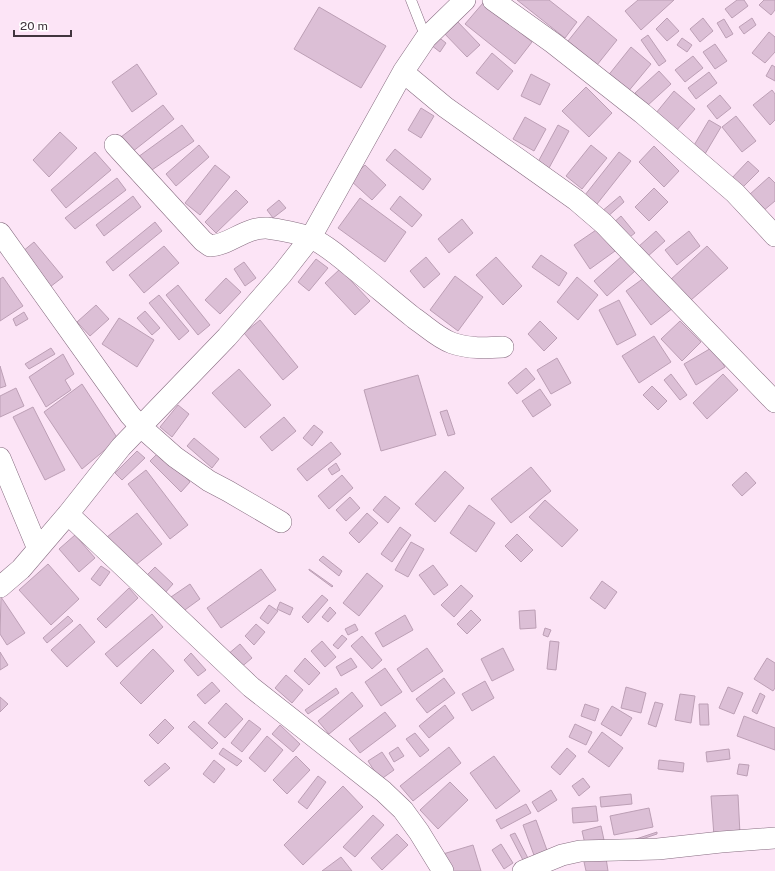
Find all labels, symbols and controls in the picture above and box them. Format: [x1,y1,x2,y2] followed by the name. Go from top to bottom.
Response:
[14,12,71,38] scale bar
[20,19,48,33] text: 20 m

